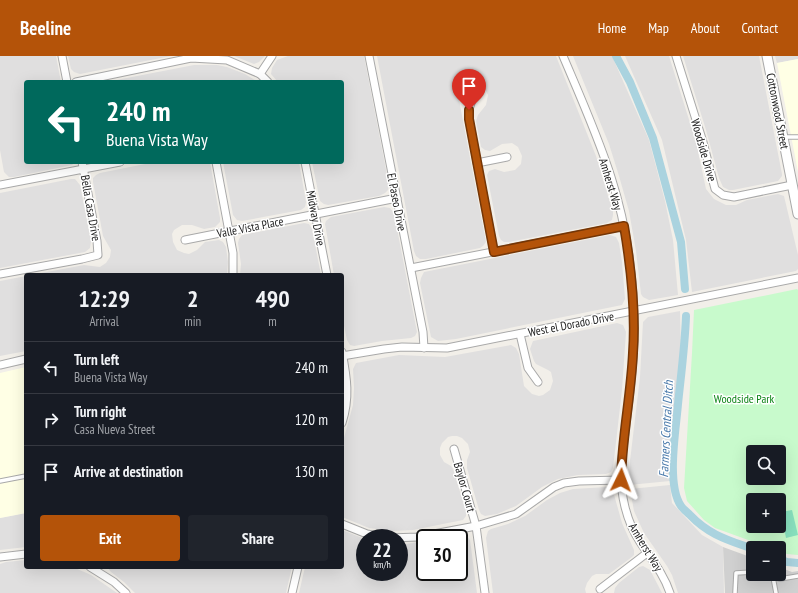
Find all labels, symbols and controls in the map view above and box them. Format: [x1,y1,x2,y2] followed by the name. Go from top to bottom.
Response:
[20,16,71,40] text: Beeline
[598,19,626,37] text: Home
[648,19,669,37] text: Map
[691,19,720,37] text: About
[742,19,778,37] text: Contact
[452,69,486,110] pin
[763,72,793,151] street label: Cottonwood Street
[458,75,480,97] icon: arrive
[106,92,170,129] text: 240 m
[40,96,92,148] icon: left
[688,117,720,183] street label: Woodside Drive
[106,128,208,151] text: Buena Vista Way
[596,156,626,212] street label: Amherst Way
[384,172,410,232] street label: El Paseo Drive
[78,174,104,242] street label: Bella Casa Drive
[303,189,329,247] street label: Midway Drive
[214,213,285,241] street label: Valle Vista Place
[78,283,130,314] text: 12:29
[187,283,198,314] text: 2
[255,283,290,314] text: 490
[527,308,615,340] street label: West el Dorado Drive
[89,313,119,330] text: Arrival
[184,313,201,330] text: min
[268,313,277,330] text: m
[74,350,119,369] text: Turn left
[40,357,62,379] icon: left
[295,358,328,377] text: 240 m
[74,369,147,386] text: Buena Vista Way
[655,379,677,478] water label: Farmers Central Ditch
[714,391,775,406] park label: Woodside Park
[74,402,126,421] text: Turn right
[40,409,62,431] icon: right
[295,410,328,429] text: 120 m
[74,421,155,438] text: Casa Nueva Street
[746,445,786,581] map controls
[746,445,786,485] button: search
[600,459,642,501] position arrow
[451,460,479,514] street label: Baylor Court
[40,461,62,483] icon: arrive
[74,462,183,481] text: Arrive at destination
[295,462,328,481] text: 130 m
[746,493,786,533] button: +
[40,515,180,561] button: Exit
[188,515,328,561] button: Share
[626,520,667,574] street label: Amherst Way
[416,529,468,581] speed limit sign: 30
[372,537,392,563] text: 22
[746,541,786,581] button: −
[373,558,391,571] text: km/h

